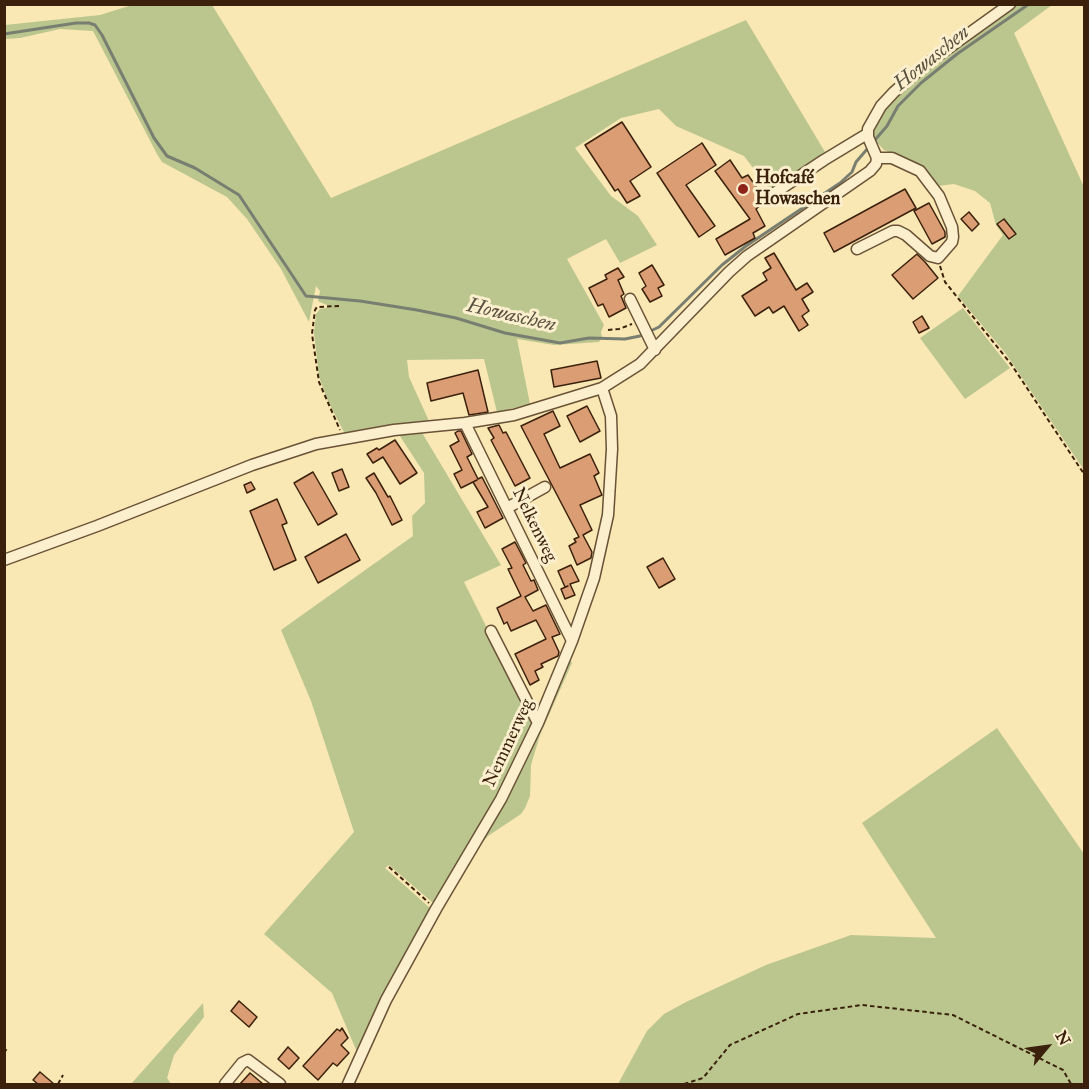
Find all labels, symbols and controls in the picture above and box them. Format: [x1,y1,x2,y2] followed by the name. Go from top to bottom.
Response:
[889,21,975,97] water label: Howaschen
[755,168,840,210] place label: Hofcafé Howaschen
[736,182,750,196] marker: Hofcafé Howaschen
[464,294,558,338] water label: Howaschen
[507,484,561,566] street label: Nelkenweg
[479,696,539,790] street label: Nemmerweg
[1017,1017,1077,1077] north arrow
[1052,1027,1075,1049] text: N

